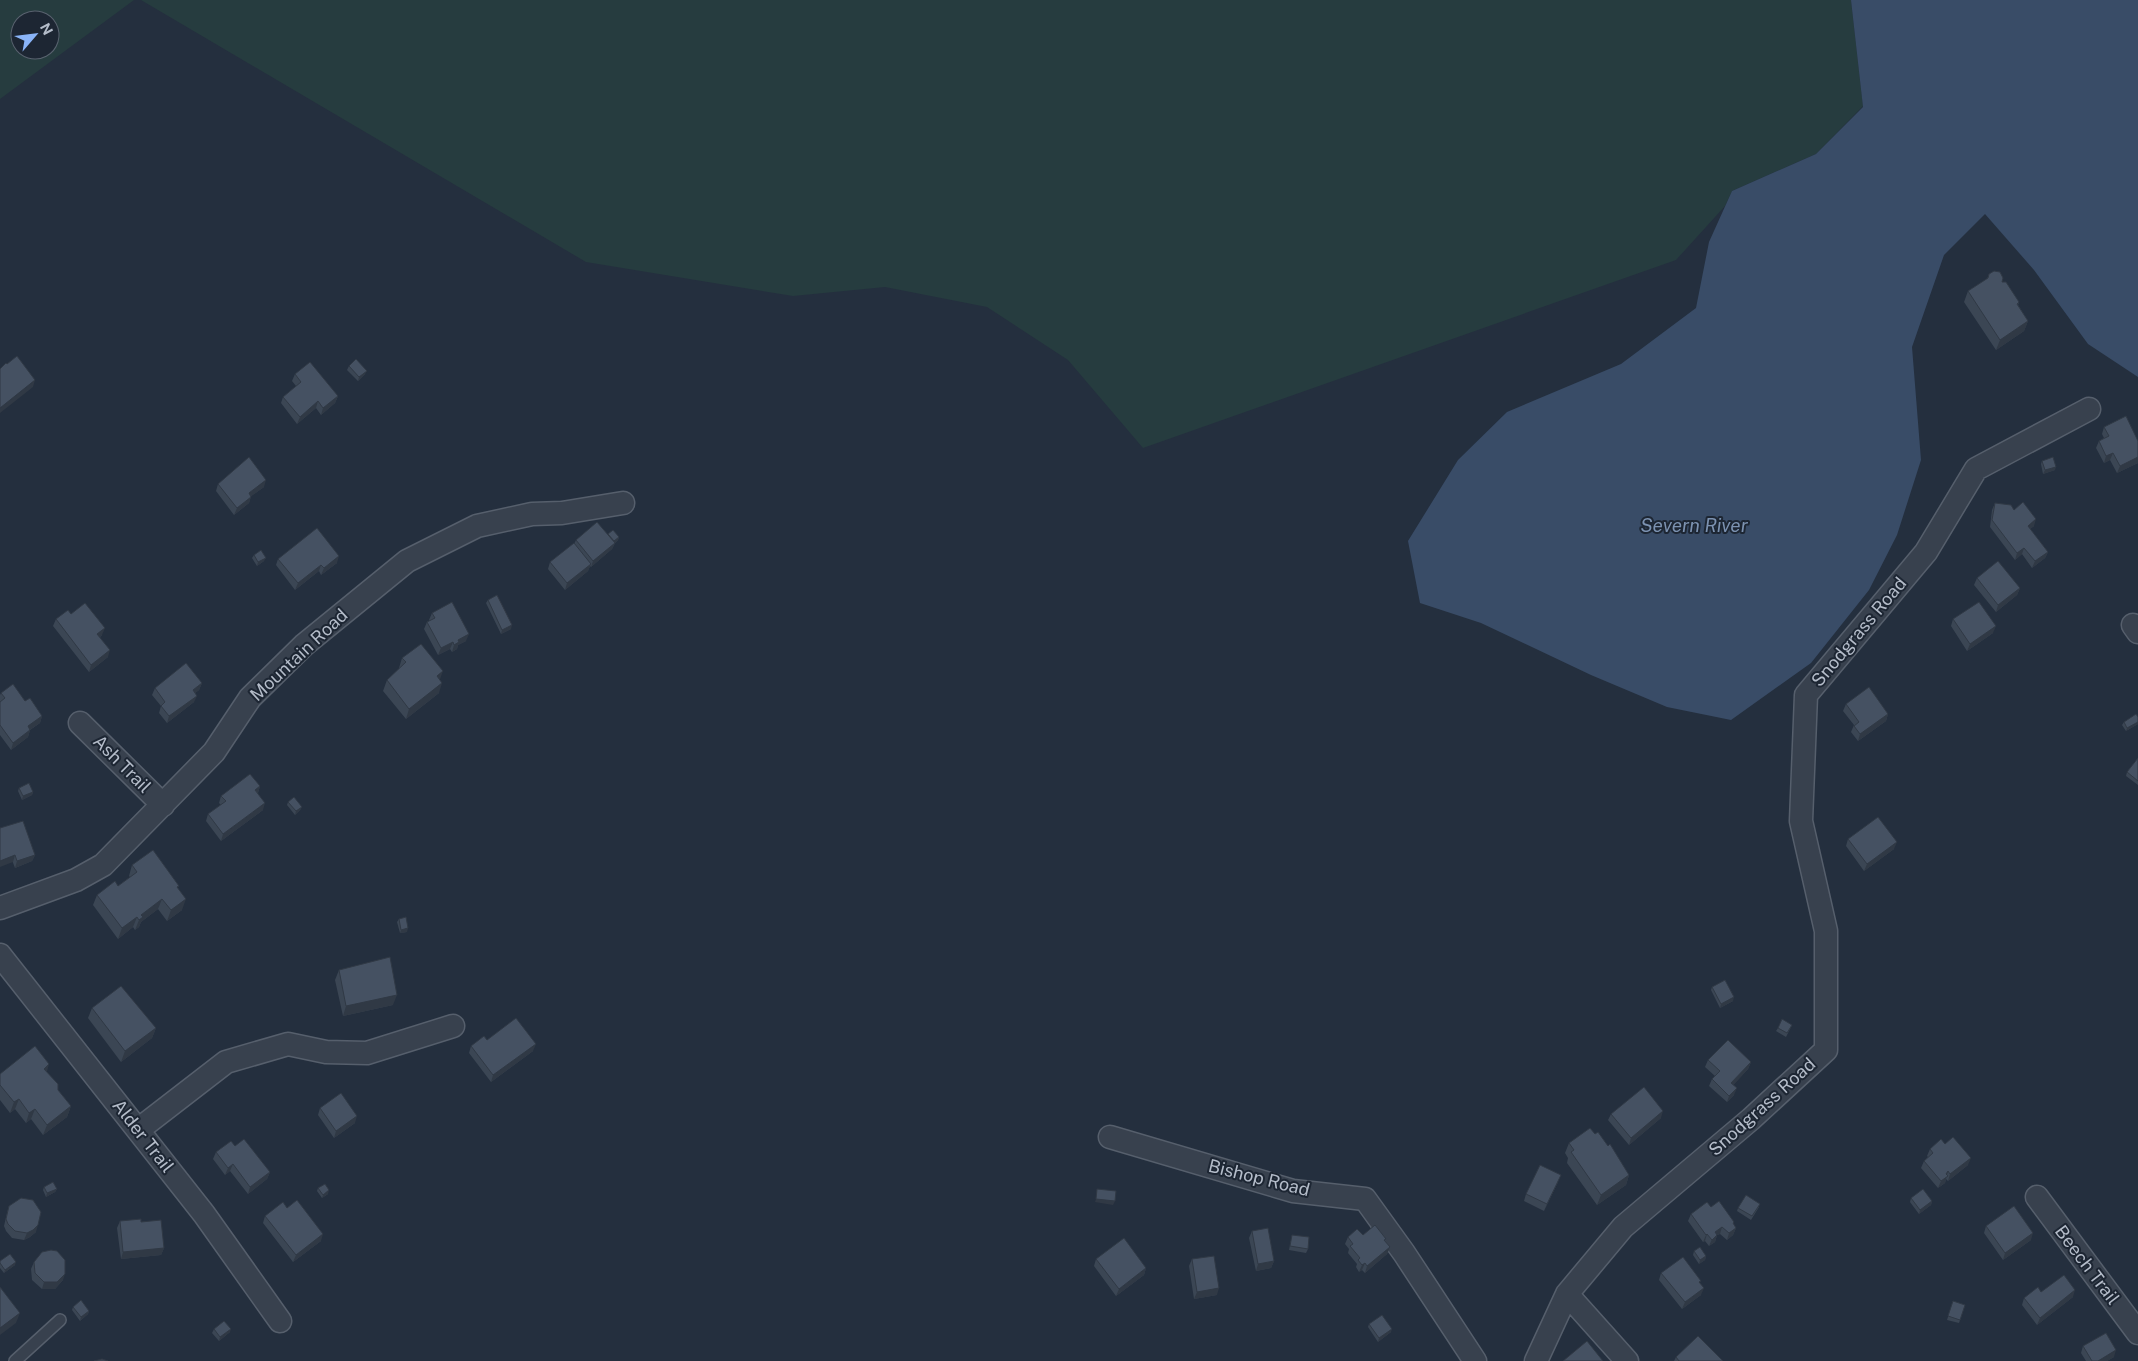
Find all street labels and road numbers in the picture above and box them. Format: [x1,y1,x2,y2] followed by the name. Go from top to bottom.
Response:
[1807,573,1910,691] street label: Snodgrass Road
[246,604,352,705] street label: Mountain Road
[89,730,156,797] street label: Ash Trail
[1704,1053,1819,1160] street label: Snodgrass Road
[108,1095,178,1176] street label: Alder Trail
[1206,1155,1312,1200] street label: Bishop Road
[2051,1221,2124,1308] street label: Beech Trail

